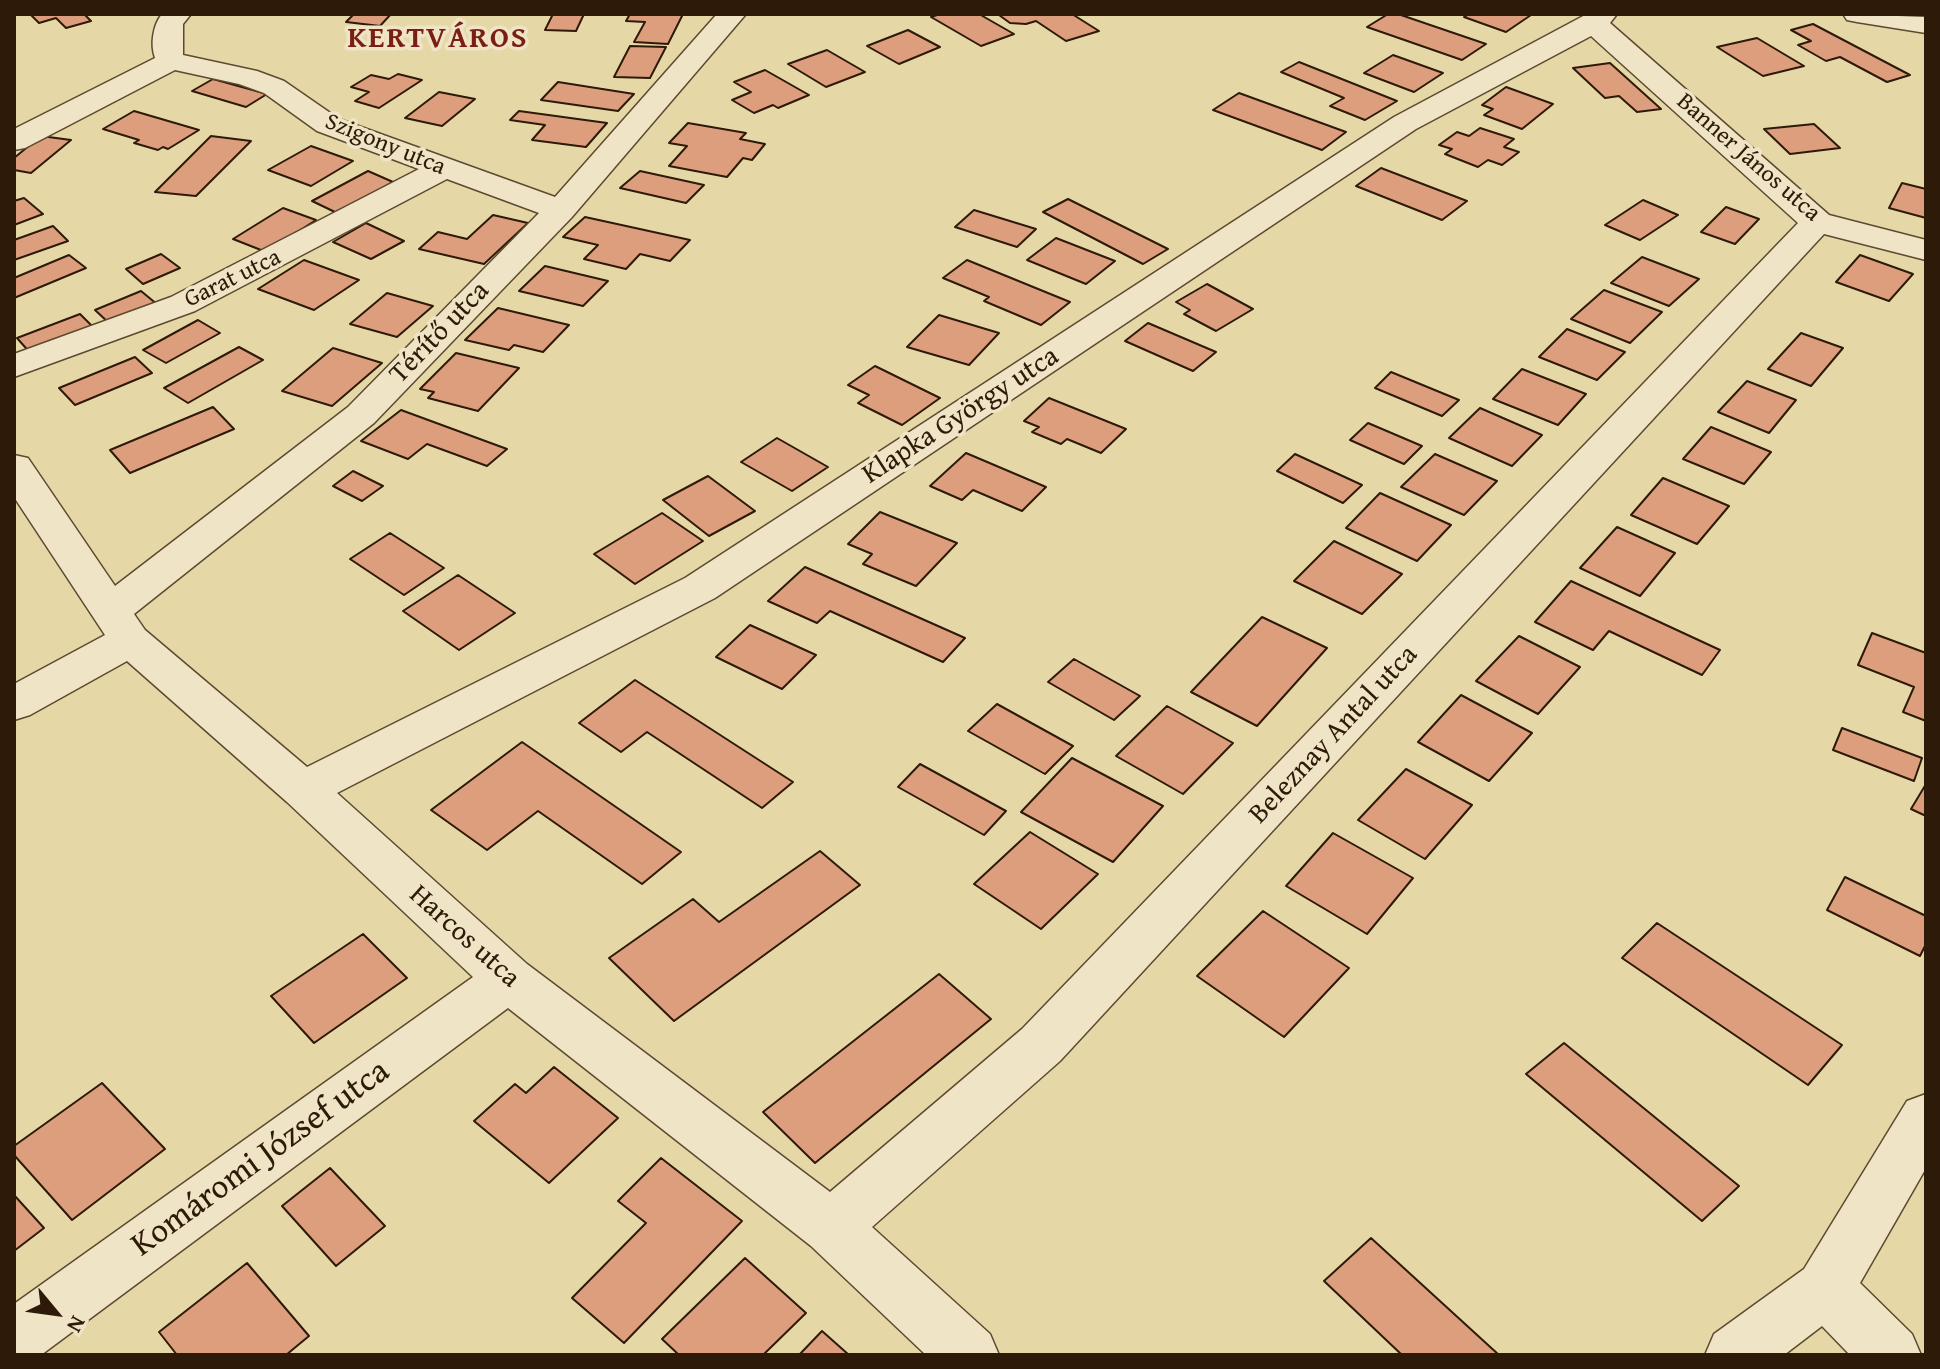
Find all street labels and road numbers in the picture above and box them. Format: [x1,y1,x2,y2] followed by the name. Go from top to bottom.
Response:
[1670,88,1826,228] street label: Banner János utca
[321,108,449,182] street label: Szigony utca
[180,243,286,315] street label: Garat utca
[383,275,497,391] street label: Térítő utca
[856,340,1066,492] street label: Klapka György utca
[1243,639,1425,831] street label: Beleznay Antal utca
[402,878,526,996] street label: Harcos utca
[124,1052,398,1266] street label: Komáromi József utca

